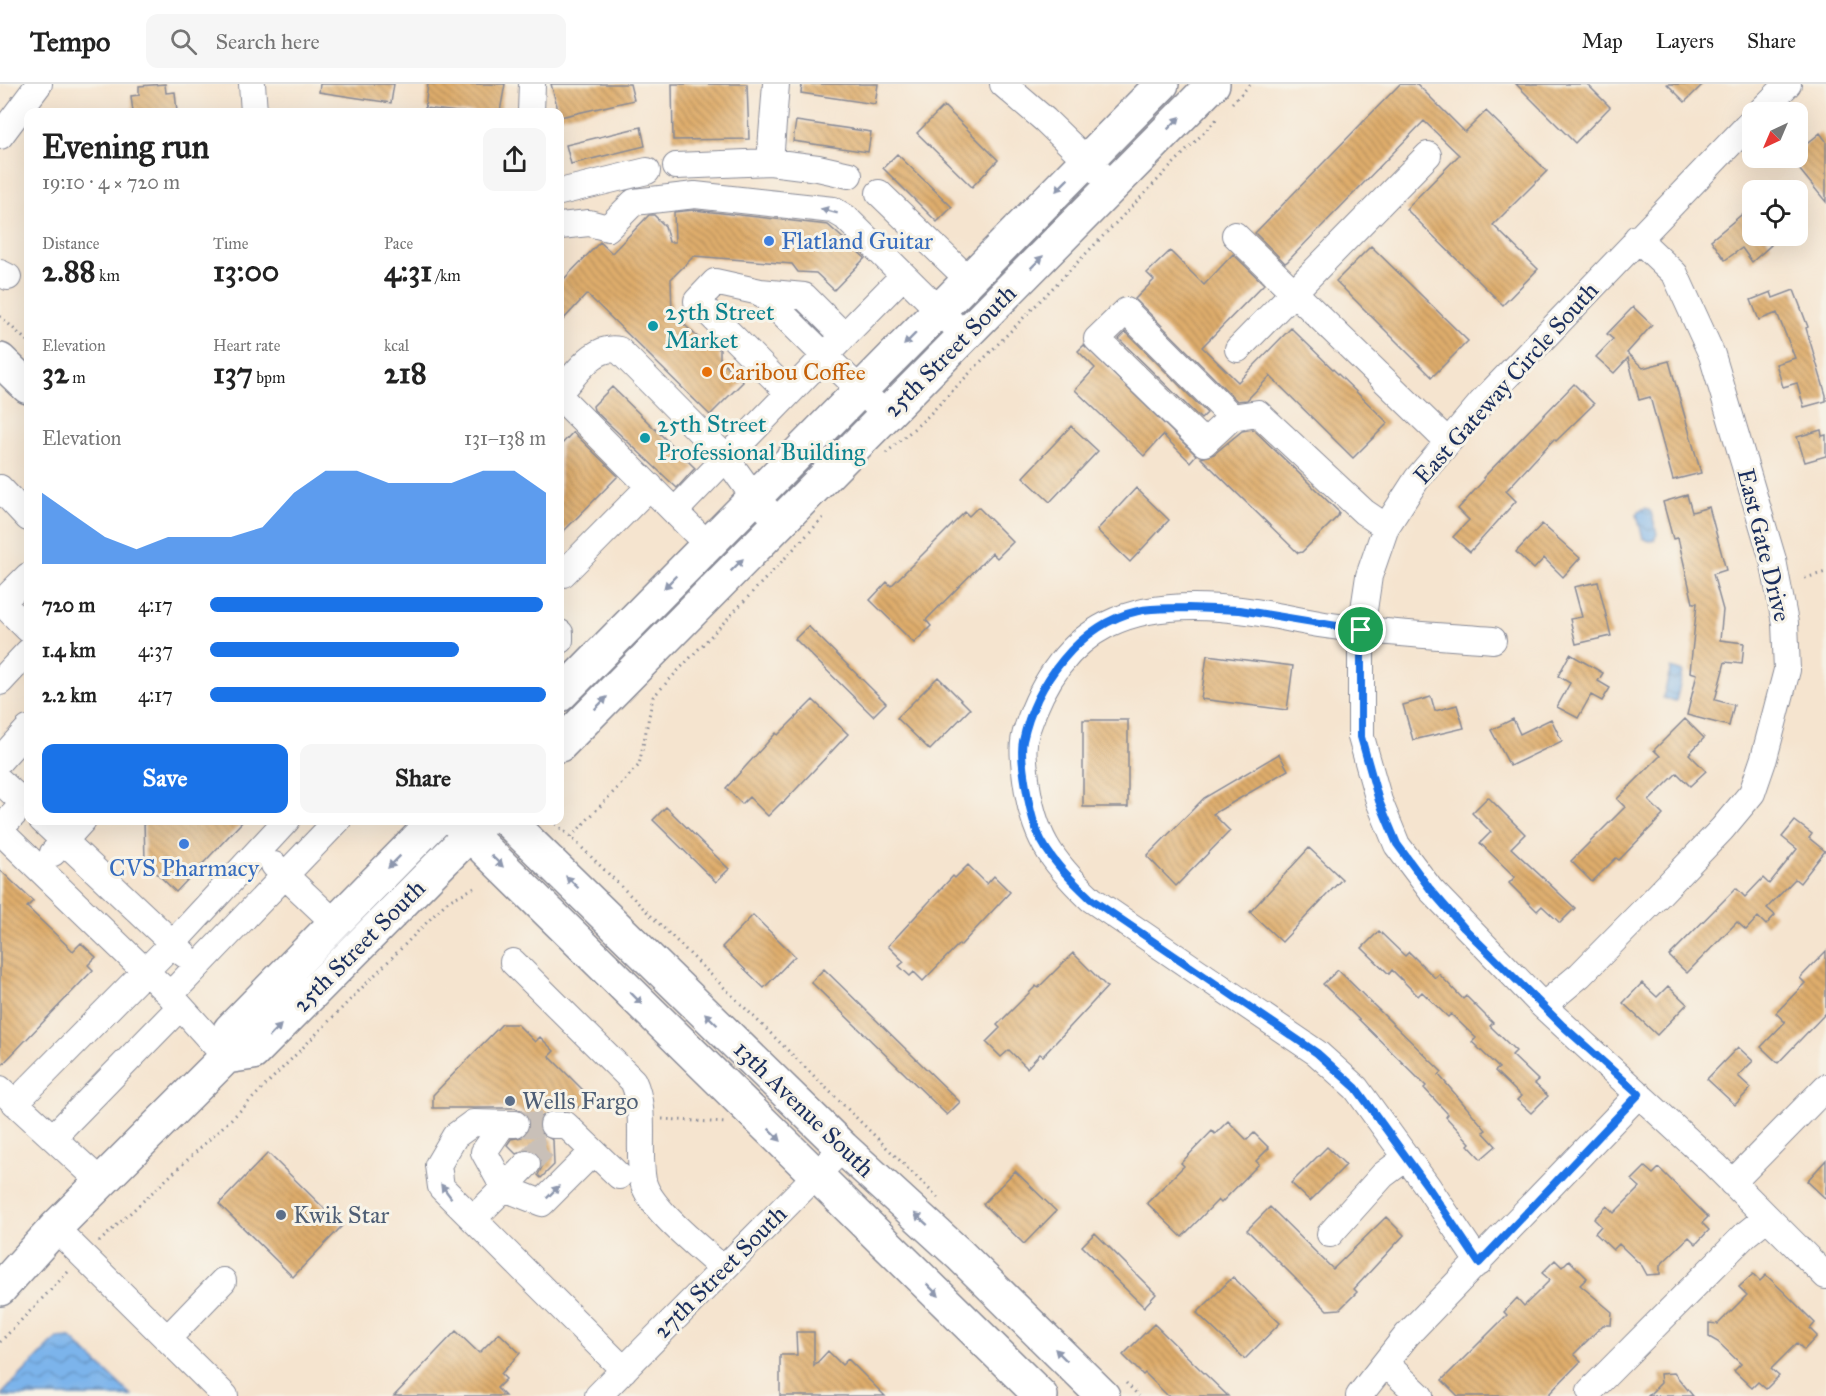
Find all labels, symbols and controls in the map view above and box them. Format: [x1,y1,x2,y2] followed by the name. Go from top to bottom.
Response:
[146,14,566,68] search box
[30,24,110,59] text: Tempo
[167,25,200,58] icon: search
[215,28,320,55] text: Search here
[1582,28,1623,54] text: Map
[1656,28,1714,54] text: Layers
[1747,28,1796,54] text: Share
[1742,102,1808,168] north arrow
[1742,102,1808,246] map controls
[1167,117,1181,131] one-way arrow
[42,127,209,167] text: Evening run
[483,128,546,191] button: share
[42,170,180,194] text: 19:10 · 4 × 720 m
[1056,178,1070,192] one-way arrow
[1742,180,1808,246] button: locate
[820,205,838,215] one-way arrow
[781,226,933,256] place label: Flatland Guitar
[42,234,99,253] text: Distance
[213,234,248,253] text: Time
[384,234,413,253] text: Pace
[762,234,776,248] marker: Flatland Guitar
[42,253,96,289] text: 2.88
[213,253,279,289] text: 13:00
[384,253,432,289] text: 4:31
[1030,255,1045,269] one-way arrow
[96,266,120,285] text: km
[432,266,461,285] text: /km
[1407,276,1605,490] street label: East Gateway Circle South
[877,278,1023,424] street label: 25th Street South
[665,297,775,355] place label: 25th Street Market
[646,319,660,333] marker: 25th Street Market
[903,331,917,346] one-way arrow
[42,336,106,355] text: Elevation
[213,336,280,355] text: Heart rate
[384,336,409,355] text: kcal
[42,355,69,391] text: 32
[213,355,253,391] text: 137
[384,355,427,391] text: 218
[719,357,866,387] place label: Caribou Coffee
[700,365,714,379] marker: Caribou Coffee
[69,368,86,387] text: m
[253,368,285,387] text: bpm
[657,409,866,467] place label: 25th Street Professional Building
[42,426,121,450] text: Elevation
[464,426,546,450] text: 131–138 m
[638,431,652,445] marker: 25th Street Professional Building
[1731,465,1797,625] street label: East Gate Drive
[730,558,744,572] one-way arrow
[663,574,677,588] one-way arrow
[42,593,95,617] text: 720 m
[138,593,173,617] text: 4:17
[1335,604,1386,655] pin
[1344,613,1377,646] icon: arrive
[42,638,96,662] text: 1.4 km
[138,638,173,662] text: 4:37
[42,683,97,707] text: 2.2 km
[138,683,173,707] text: 4:17
[593,697,607,711] one-way arrow
[42,744,288,813] button: Save
[300,744,546,813] button: Share
[177,837,191,851] marker: CVS Pharmacy
[109,853,260,883] place label: CVS Pharmacy
[489,854,503,868] one-way arrow
[388,855,402,869] one-way arrow
[286,873,432,1019] street label: 25th Street South
[565,876,579,890] one-way arrow
[629,991,644,1005] one-way arrow
[704,1012,718,1026] one-way arrow
[268,1024,282,1038] one-way arrow
[727,1034,881,1184] street label: 13th Avenue South
[522,1086,638,1116] place label: Wells Fargo
[503,1094,517,1108] marker: Wells Fargo
[768,1127,782,1141] one-way arrow
[440,1183,453,1199] one-way arrow
[545,1185,560,1199] one-way arrow
[647,1199,793,1345] street label: 27th Street South
[293,1200,389,1230] place label: Kwik Star
[274,1208,288,1222] marker: Kwik Star
[914,1213,929,1226] one-way arrow
[925,1282,939,1296] one-way arrow
[1055,1348,1069,1362] one-way arrow

